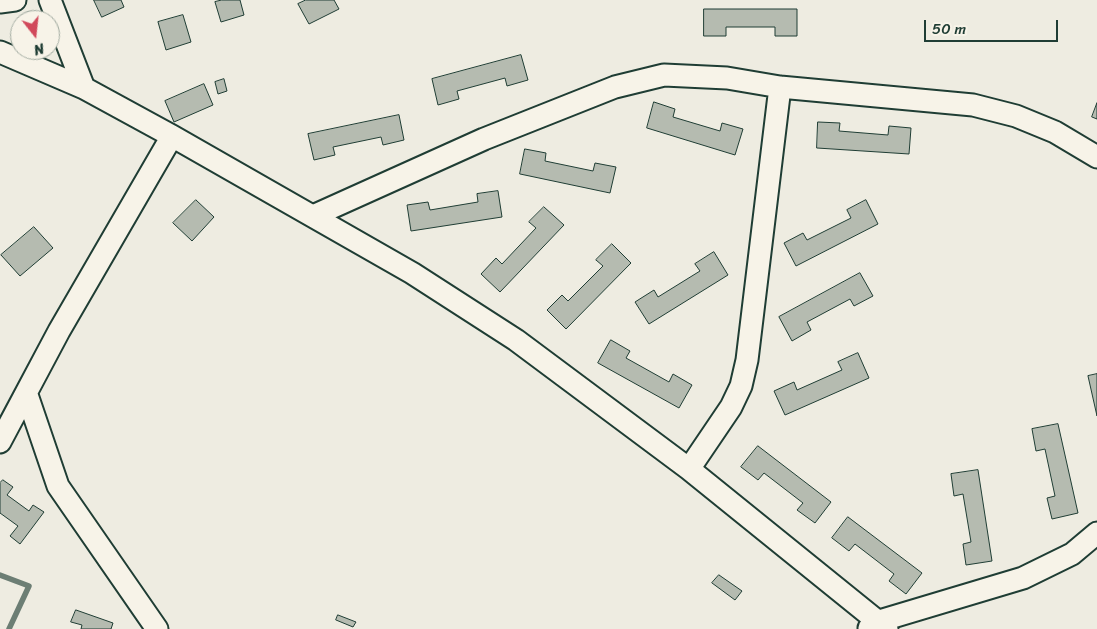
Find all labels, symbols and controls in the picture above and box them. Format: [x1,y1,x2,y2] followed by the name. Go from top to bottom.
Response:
[10,10,60,60] north arrow
[927,10,1061,42] scale bar
[932,16,966,42] text: 50 m
[31,36,47,62] text: N

